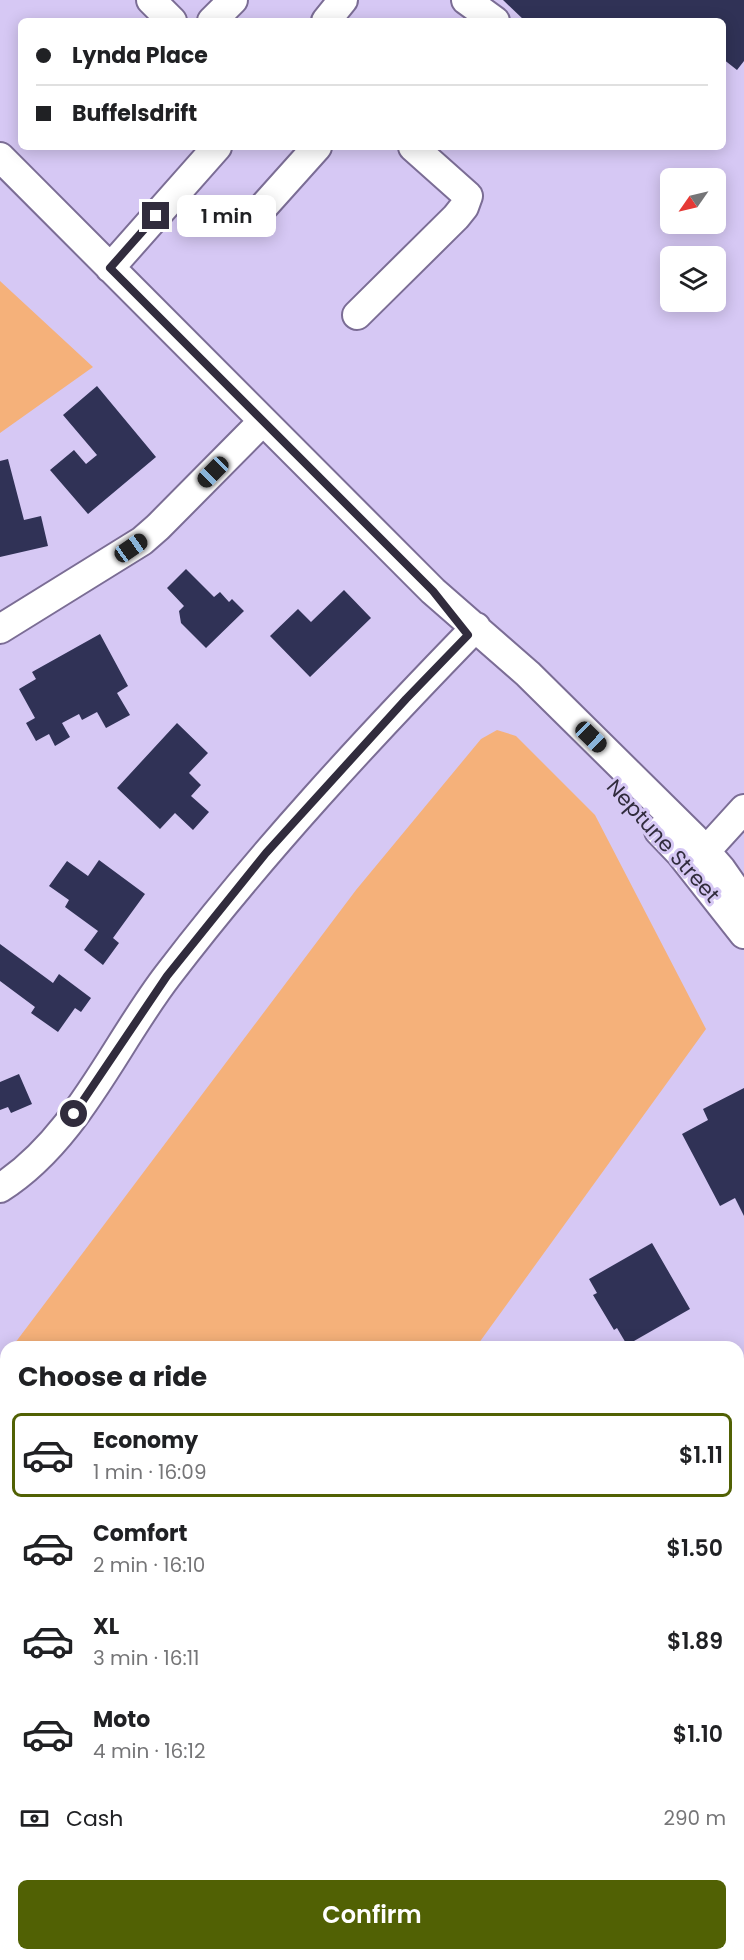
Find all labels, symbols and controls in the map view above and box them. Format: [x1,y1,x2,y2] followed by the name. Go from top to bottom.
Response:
[72,40,208,71] text: Lynda Place
[72,98,197,129] text: Buffelsdrift
[660,168,726,234] north arrow
[660,168,726,312] map controls
[177,195,276,237] callout: 1 min
[142,202,169,229] route end
[201,202,252,230] text: 1 min
[660,246,726,312] button: layers
[194,453,232,491] car
[111,530,151,566] car
[572,718,610,756] car
[600,773,727,909] street label: Neptune Street
[60,1100,87,1127] route start
[18,1358,207,1395] text: Choose a ride
[93,1425,198,1456] text: Economy
[21,1428,75,1482] icon: car
[679,1440,723,1471] text: $1.11
[93,1458,207,1486] text: 1 min · 16:09
[93,1518,187,1549] text: Comfort
[21,1521,75,1575] icon: car
[667,1533,723,1564] text: $1.50
[93,1551,205,1579] text: 2 min · 16:10
[93,1611,119,1642] text: XL
[21,1614,75,1668] icon: car
[667,1626,723,1657] text: $1.89
[93,1644,200,1672] text: 3 min · 16:11
[93,1704,150,1735] text: Moto
[21,1707,75,1761] icon: car
[673,1719,723,1750] text: $1.10
[93,1737,205,1765] text: 4 min · 16:12
[18,1802,51,1835] icon: cash
[66,1803,123,1834] text: Cash
[663,1804,726,1832] text: 290 m
[18,1880,726,1949] button: Confirm

